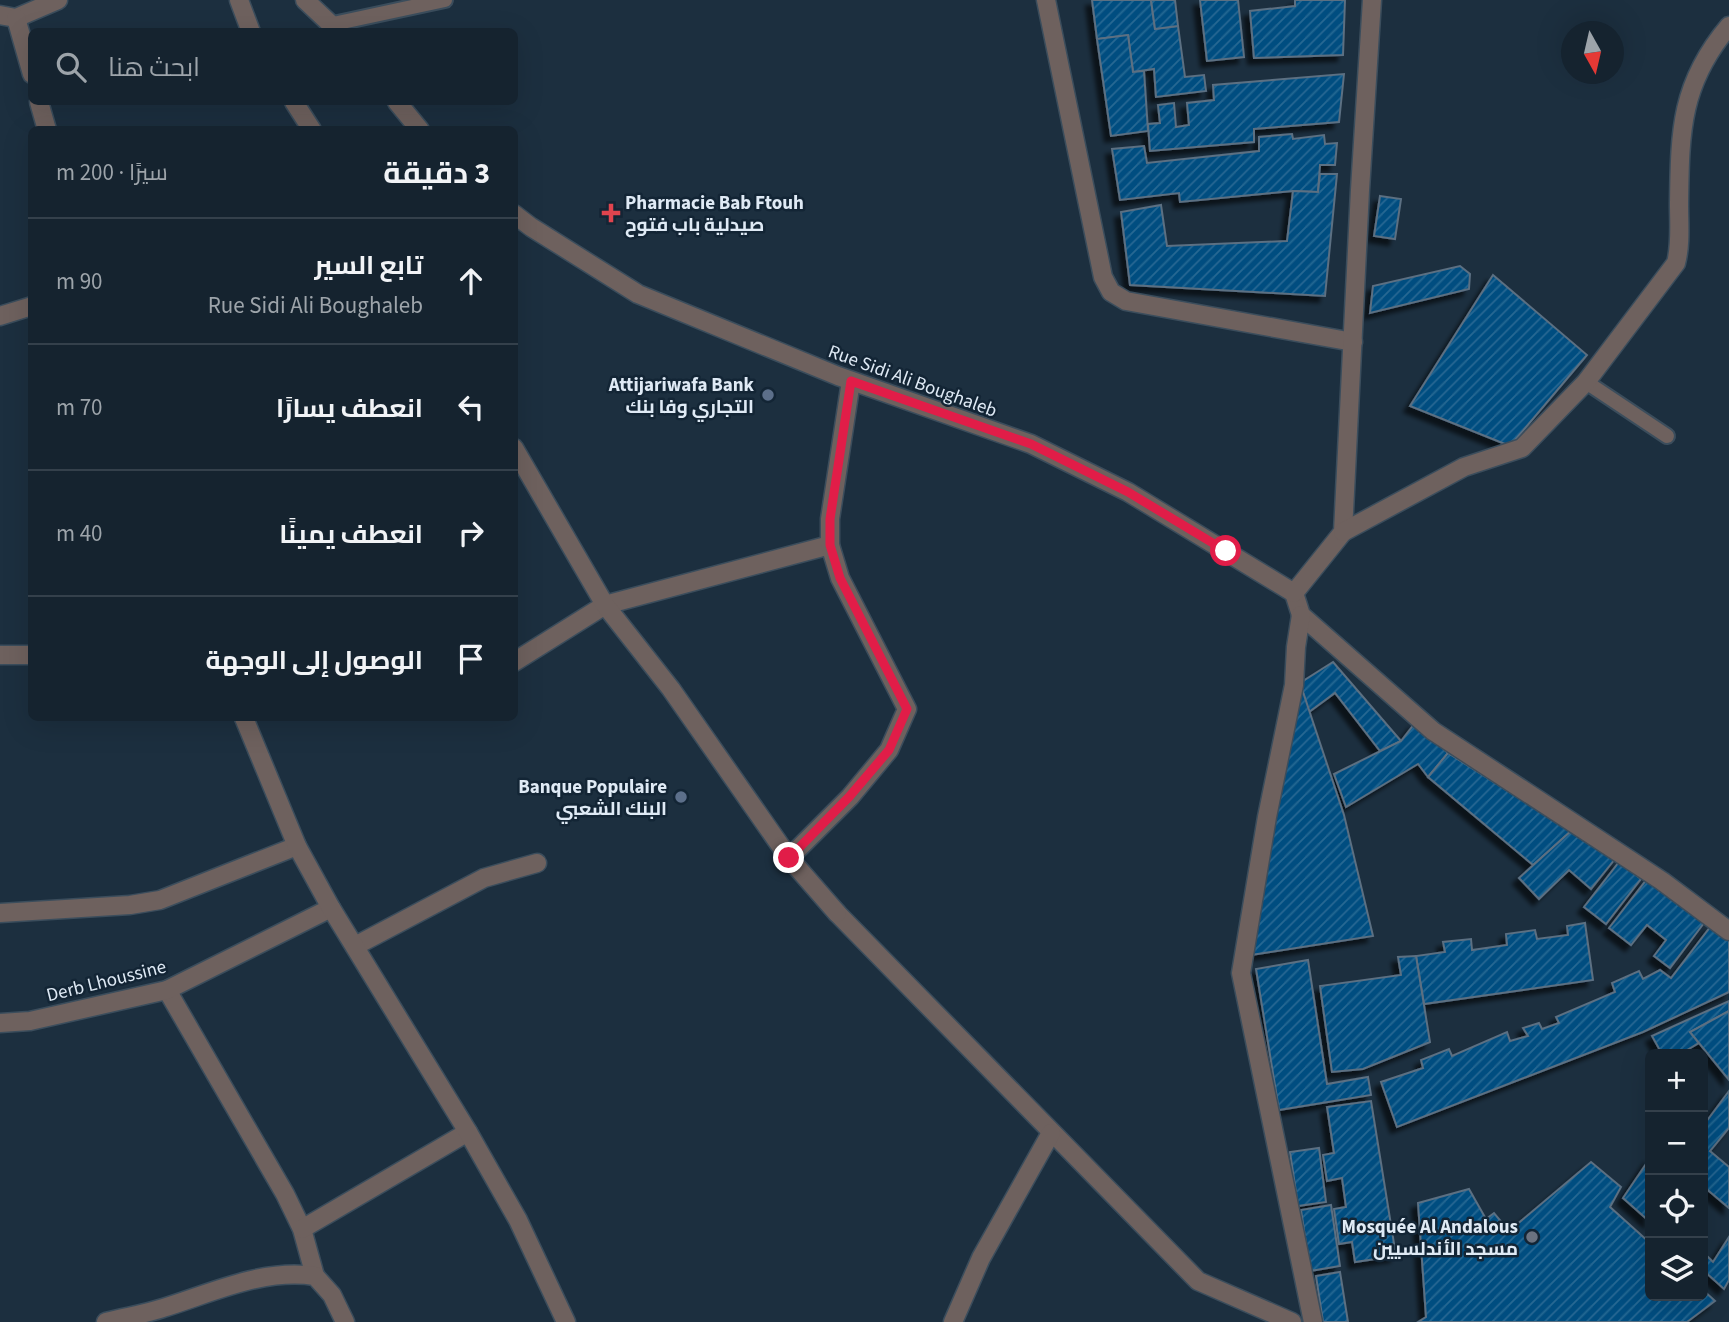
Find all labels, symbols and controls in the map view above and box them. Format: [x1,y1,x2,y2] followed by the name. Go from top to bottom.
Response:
[1561,21,1624,84] north arrow
[28,28,518,105] search box
[52,48,90,86] icon: search
[108,49,200,86] text: ابحث هنا
[383,152,490,195] text: 3 دقيقة
[56,156,168,189] text: سيرًا · 200 m
[625,190,804,239] place label: Pharmacie Bab Ftouh صيدلية باب فتوح
[603,205,619,221] marker: Pharmacie Bab Ftouh صيدلية باب فتوح
[314,247,423,284] text: تابع السير
[452,262,490,300] icon: ahead
[56,265,103,298] text: 90 m
[208,289,423,322] text: Rue Sidi Ali Boughaleb
[824,338,1001,425] street label: Rue Sidi Ali Boughaleb
[608,372,755,422] place label: Attijariwafa Bank التجاري وفا بنك
[760,387,776,403] marker: Attijariwafa Bank التجاري وفا بنك
[452,388,490,426] icon: left
[276,390,423,427] text: انعطف يسارًا
[56,391,103,424] text: 70 m
[452,514,490,552] icon: right
[279,516,423,553] text: انعطف يمينًا
[56,517,103,550] text: 40 m
[1210,535,1241,566] route start
[452,640,490,678] icon: arrive
[205,642,423,679] text: الوصول إلى الوجهة
[518,774,667,824] place label: Banque Populaire البنك الشعبي
[673,789,689,805] marker: Banque Populaire البنك الشعبي
[773,842,804,873] route end
[44,954,169,1009] street label: Derb Lhoussine
[1645,1049,1708,1301] map controls
[1645,1049,1708,1112] button: +
[1645,1112,1708,1175] button: −
[1645,1175,1708,1238] button: locate
[1342,1214,1518,1263] place label: Mosquée Al Andalous مسجد الأندلسيين
[1524,1229,1540,1245] marker: Mosquée Al Andalous مسجد الأندلسيين
[1645,1238,1708,1301] button: layers

